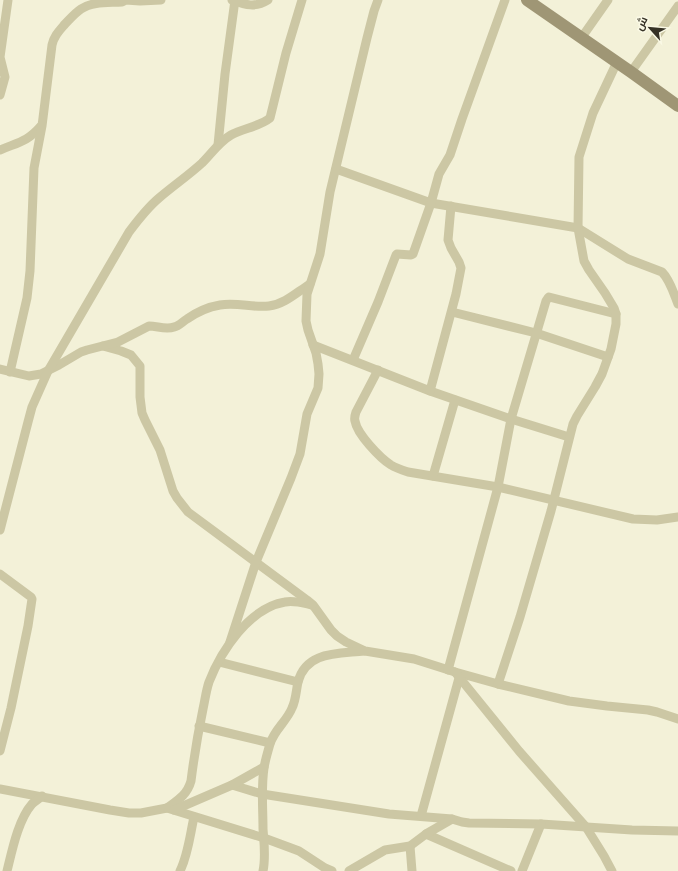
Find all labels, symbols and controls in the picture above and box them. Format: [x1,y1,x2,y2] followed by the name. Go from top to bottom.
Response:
[630,8,670,48] north arrow
[632,14,651,33] text: ش

